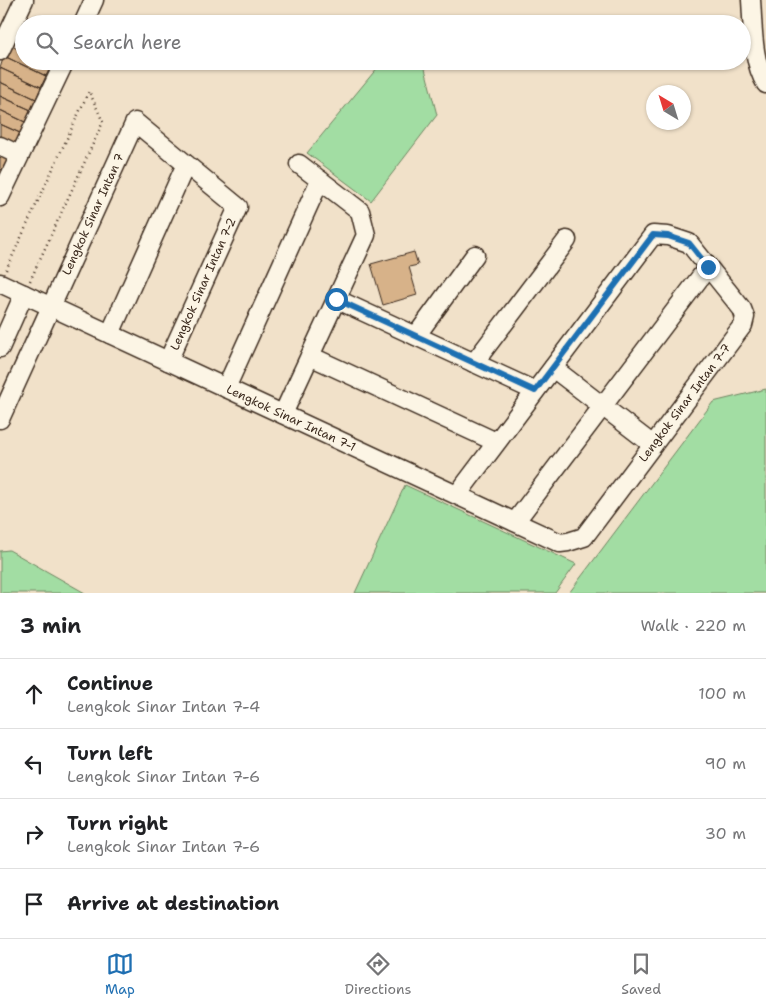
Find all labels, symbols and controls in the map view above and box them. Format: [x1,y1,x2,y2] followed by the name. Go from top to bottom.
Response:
[15,15,751,70] search box
[33,29,61,57] icon: search
[73,30,182,55] text: Search here
[646,85,691,130] north arrow
[58,151,128,278] street label: Lengkok Sinar Intan 7
[166,215,240,353] street label: Lengkok Sinar Intan 7-2
[697,256,720,279] route end
[325,288,348,311] route start
[635,340,734,465] street label: Lengkok Sinar Intan 7-7
[224,381,358,455] street label: Lengkok Sinar Intan 7-1
[20,612,81,640] text: 3 min
[640,615,746,636] text: Walk · 220 m
[67,671,153,696] text: Continue
[20,680,48,708] icon: ahead
[698,683,746,704] text: 100 m
[67,696,260,717] text: Lengkok Sinar Intan 7-4
[67,741,153,766] text: Turn left
[20,750,48,778] icon: left
[705,753,746,774] text: 90 m
[67,766,260,787] text: Lengkok Sinar Intan 7-6
[67,811,168,836] text: Turn right
[20,820,48,848] icon: right
[705,823,746,844] text: 30 m
[67,836,260,857] text: Lengkok Sinar Intan 7-6
[20,890,48,918] icon: arrive
[67,891,279,916] text: Arrive at destination
[105,950,135,998] tab: Map
[345,950,411,998] tab: Directions
[621,950,661,998] tab: Saved

